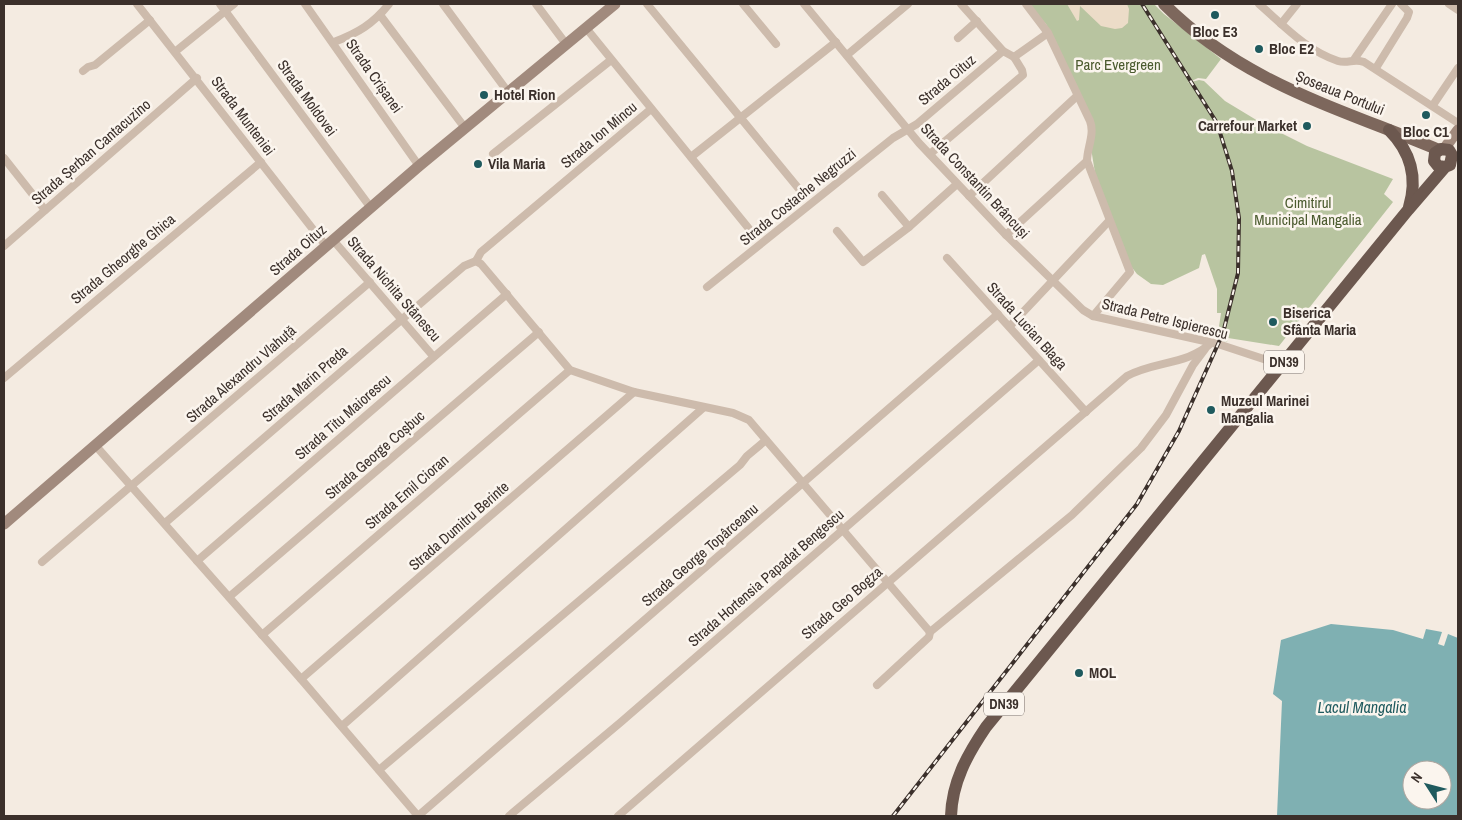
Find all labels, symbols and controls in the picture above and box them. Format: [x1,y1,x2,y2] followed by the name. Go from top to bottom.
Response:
[1209,9,1221,21] marker: Bloc E3
[1192,21,1238,42] place label: Bloc E3
[341,34,408,117] street label: Strada Crișanei
[1269,38,1314,59] place label: Bloc E2
[1253,43,1265,55] marker: Bloc E2
[913,49,980,110] street label: Strada Oituz
[1075,54,1161,75] park label: Parc Evergreen
[273,55,342,140] street label: Strada Moldovei
[1293,65,1388,120] street label: Șoseaua Portului
[207,72,280,160] street label: Strada Munteniei
[494,84,556,105] place label: Hotel Rion
[478,89,490,101] marker: Hotel Rion
[26,94,155,209] street label: Strada Șerban Cantacuzino
[556,96,641,173] street label: Strada Ion Mincu
[1420,109,1432,121] marker: Bloc C1
[1198,115,1297,136] place label: Carrefour Market
[916,118,1035,243] street label: Strada Constantin Brâncuși
[1301,120,1313,132] marker: Carrefour Market
[1403,121,1449,142] place label: Bloc C1
[735,143,860,250] street label: Strada Costache Negruzzi
[488,153,545,174] place label: Vila Maria
[472,158,484,170] marker: Vila Maria
[1254,192,1362,230] park label: Cimitirul Municipal Mangalia
[66,208,180,309] street label: Strada Gheorghe Ghica
[265,219,331,280] street label: Strada Oituz
[343,231,446,346] street label: Strada Nichita Stănescu
[982,277,1073,374] street label: Strada Lucian Blaga
[1100,293,1230,344] street label: Strada Petre Ispierescu
[1283,302,1356,340] place label: Biserica Sfânta Maria
[1267,316,1279,328] marker: Biserica Sfânta Maria
[181,320,300,427] street label: Strada Alexandru Vlahuță
[257,340,352,427] street label: Strada Marin Preda
[1264,351,1304,374] road number: DN39
[290,369,395,464] street label: Strada Titu Maiorescu
[1221,390,1309,428] place label: Muzeul Marinei Mangalia
[1205,404,1217,416] marker: Muzeul Marinei Mangalia
[320,405,429,504] street label: Strada George Coșbuc
[360,449,453,534] street label: Strada Emil Cioran
[404,476,513,575] street label: Strada Dumitru Berinte
[637,498,762,611] street label: Strada George Topârceanu
[683,504,848,651] street label: Strada Hortensia Papadat Bengescu
[797,561,887,644] street label: Strada Geo Bogza
[1089,662,1117,683] place label: MOL
[1073,667,1085,679] marker: MOL
[984,692,1024,716] road number: DN39
[1318,696,1406,718] water label: Lacul Mangalia
[1402,760,1452,810] north arrow
[1407,769,1426,786] text: N

